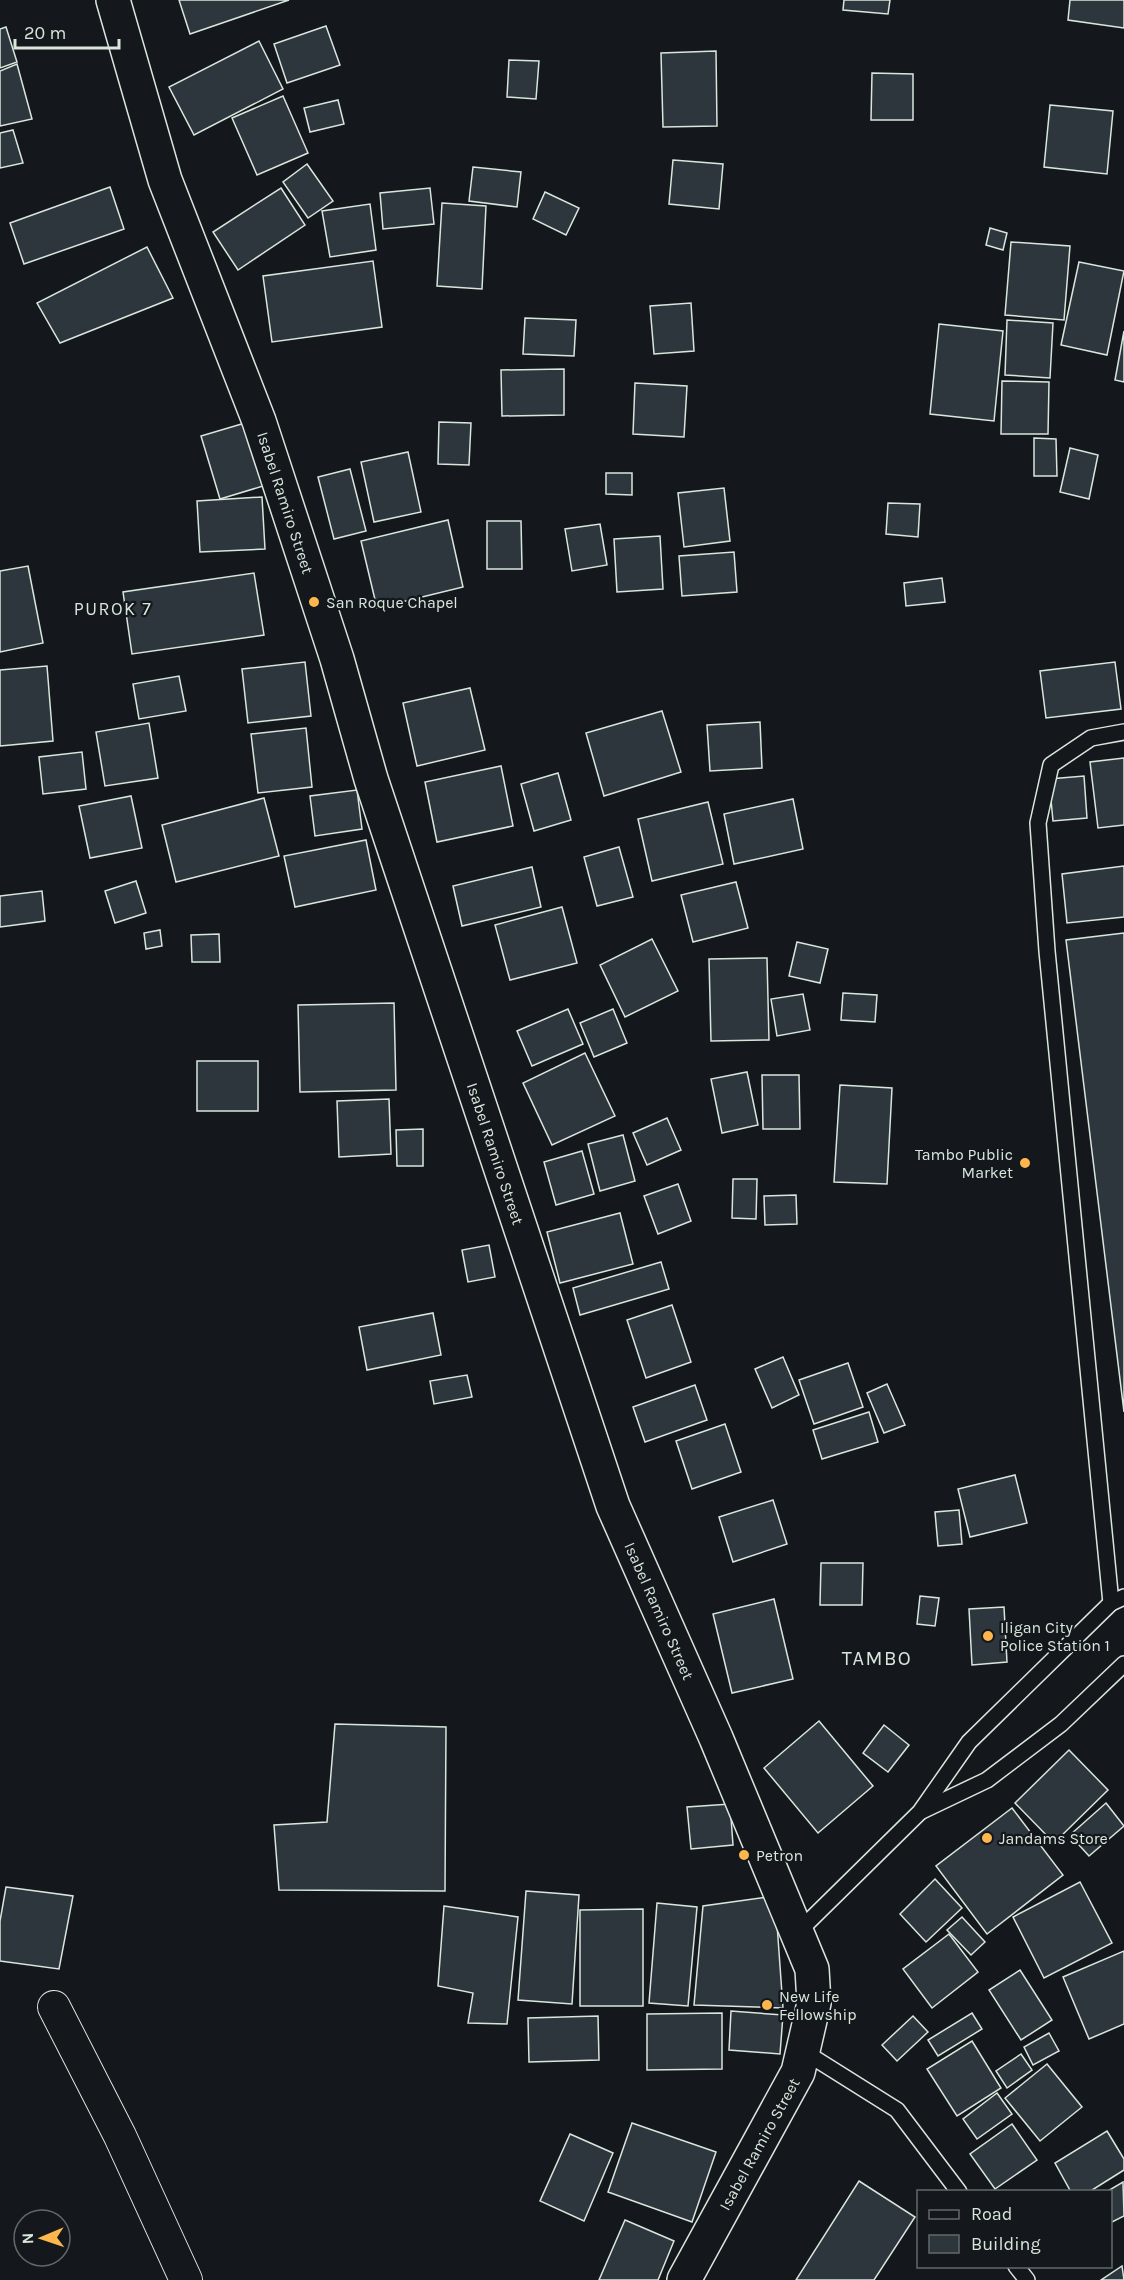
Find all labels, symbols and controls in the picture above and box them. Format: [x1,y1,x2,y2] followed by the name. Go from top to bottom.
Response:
[15,12,118,50] scale bar
[24,22,66,44] text: 20 m
[253,429,317,576] street label: Isabel Ramiro Street
[326,593,458,612] place label: San Roque Chapel
[307,595,321,609] marker: San Roque Chapel
[74,598,152,620] district label: PUROK 7
[463,1080,528,1227] street label: Isabel Ramiro Street
[915,1145,1013,1182] place label: Tambo Public Market
[1018,1156,1032,1170] marker: Tambo Public Market
[620,1539,698,1683] street label: Isabel Ramiro Street
[1000,1618,1110,1655] place label: Iligan City Police Station 1
[981,1629,995,1643] marker: Iligan City Police Station 1
[842,1647,912,1670] district label: TAMBO
[999,1829,1108,1848] place label: Jandams Store
[980,1831,994,1845] marker: Jandams Store
[756,1846,803,1865] place label: Petron
[737,1848,751,1862] marker: Petron
[779,1987,857,2024] place label: New Life Fellowship
[760,1998,774,2012] marker: New Life Fellowship
[715,2075,804,2214] street label: Isabel Ramiro Street
[917,2190,1112,2268] legend
[971,2203,1012,2225] text: Road
[12,2208,72,2268] north arrow
[18,2232,37,2245] text: N
[971,2233,1041,2255] text: Building

